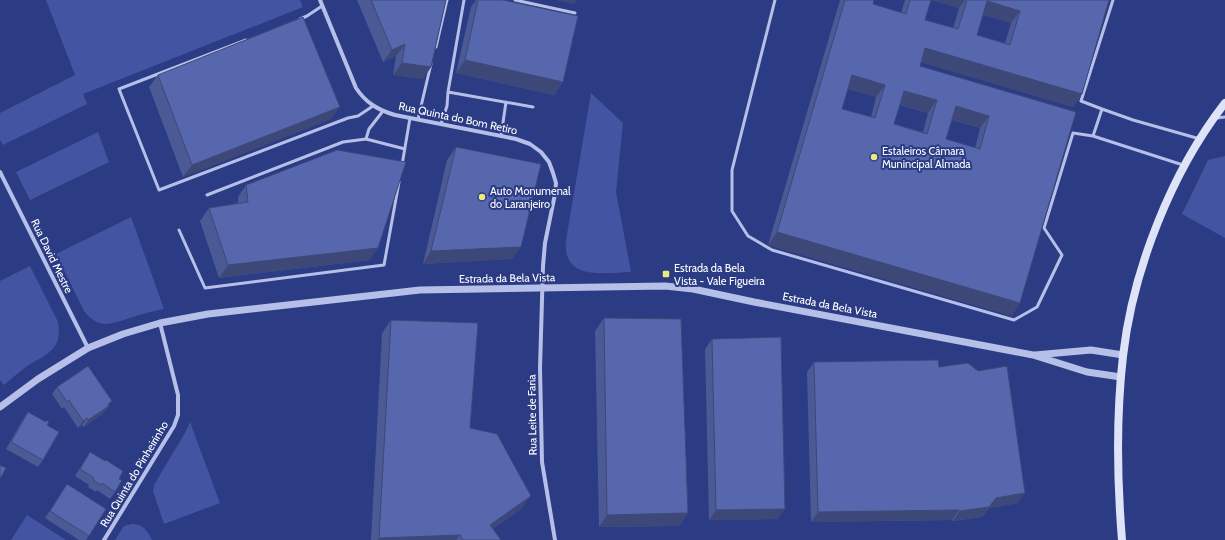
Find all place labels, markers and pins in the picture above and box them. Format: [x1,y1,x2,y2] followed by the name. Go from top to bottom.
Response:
[882,144,971,171] place label: Estaleiros Câmara Munincipal Almada
[869,152,879,162] marker: Estaleiros Câmara Munincipal Almada
[490,184,571,211] place label: Auto Monumenal do Laranjeiro
[477,192,487,202] marker: Auto Monumenal do Laranjeiro
[674,261,765,288] place label: Estrada da Bela Vista - Vale Figueira
[661,269,671,279] marker: Estrada da Bela Vista - Vale Figueira

